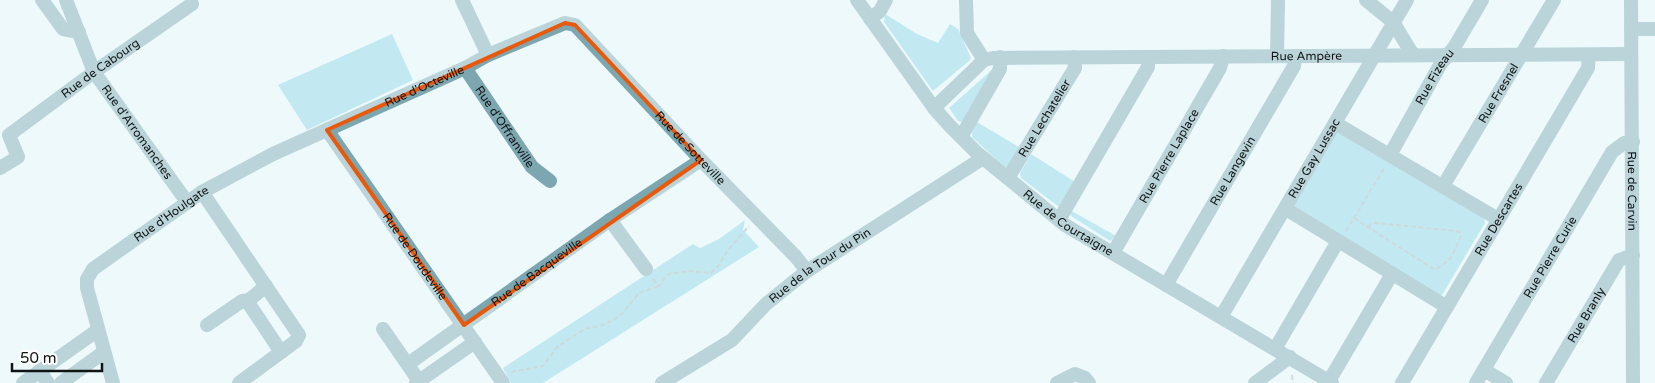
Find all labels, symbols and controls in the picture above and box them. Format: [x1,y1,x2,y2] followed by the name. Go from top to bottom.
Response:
[59,36,142,101] street label: Rue de Cabourg
[1412,46,1457,107] street label: Rue Fizeau
[1271,49,1342,63] street label: Rue Ampère
[1475,61,1521,126] street label: Rue Fresnel
[383,62,466,110] street label: Rue d'Octeville
[1015,76,1074,160] street label: Rue Lechatelier
[98,82,176,182] street label: Rue d'Arromanches
[472,83,538,171] street label: Rue d'Offranville
[1136,106,1202,206] street label: Rue Pierre Laplace
[652,108,728,188] street label: Rue de Sotteville
[1285,116,1343,201] street label: Rue Gay Lussac
[1207,134,1258,208] street label: Rue Langevin
[1625,151,1639,231] street label: Rue de Carvin
[1472,180,1526,258] street label: Rue Descartes
[131,183,211,245] street label: Rue d'Houlgate
[1020,187,1116,259] street label: Rue de Courtaigne
[380,210,450,303] street label: Rue de Doudeville
[1521,214,1580,301] street label: Rue Pierre Curie
[766,225,873,306] street label: Rue de la Tour du Pin
[488,235,585,309] street label: Rue de Bacqueville
[1564,284,1608,345] street label: Rue Branly
[12,340,102,372] scale bar
[20,349,57,367] text: 50 m

